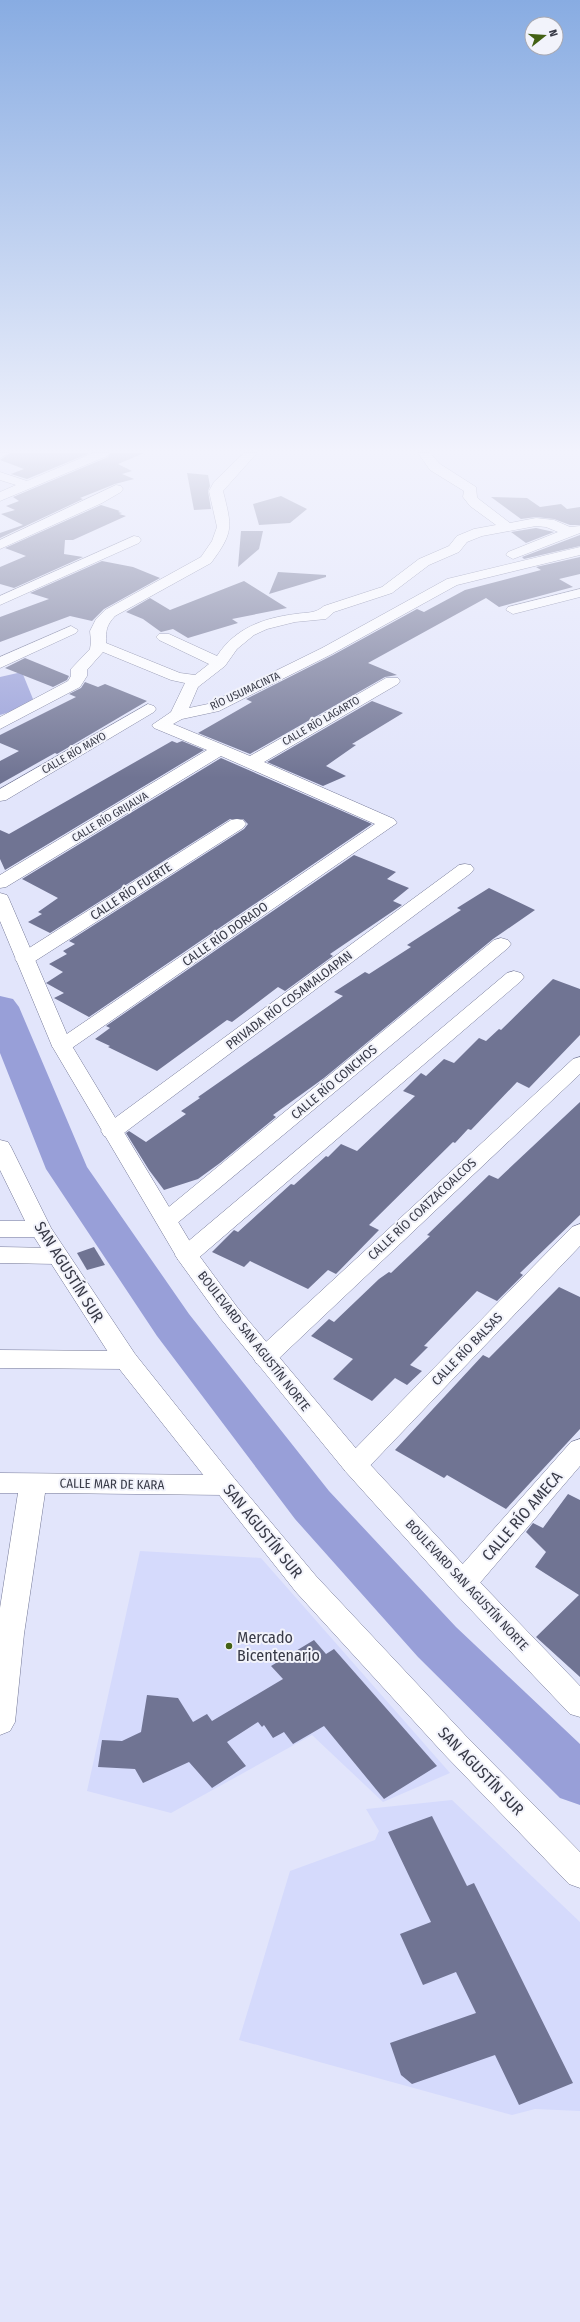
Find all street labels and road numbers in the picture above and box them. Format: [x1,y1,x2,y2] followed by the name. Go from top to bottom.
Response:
[208,668,282,713] street label: RÍO USUMACINTA
[279,693,362,748] street label: CALLE RÍO LAGARTO
[39,728,109,777] street label: CALLE RÍO MAYO
[69,788,151,845] street label: CALLE RÍO GRIJALVA
[87,859,175,923] street label: CALLE RÍO FUERTE
[179,899,271,969] street label: CALLE RÍO DORADO
[223,948,355,1052] street label: PRIVADA RÍO COSAMALOAPAN
[288,1042,380,1122] street label: CALLE RÍO CONCHOS
[365,1155,479,1263] street label: CALLE RÍO COATZACOALCOS
[30,1218,108,1326] street label: SAN AGUSTÍN SUR
[195,1268,313,1414] street label: BOULEVARD SAN AGUSTÍN NORTE
[429,1310,505,1388] street label: CALLE RÍO BALSAS
[478,1467,566,1565] street label: CALLE RÍO AMECA
[60,1476,165,1492] street label: CALLE MAR DE KARA
[219,1480,307,1582] street label: SAN AGUSTÍN SUR
[402,1517,532,1653] street label: BOULEVARD SAN AGUSTÍN NORTE
[434,1723,528,1819] street label: SAN AGUSTÍN SUR

